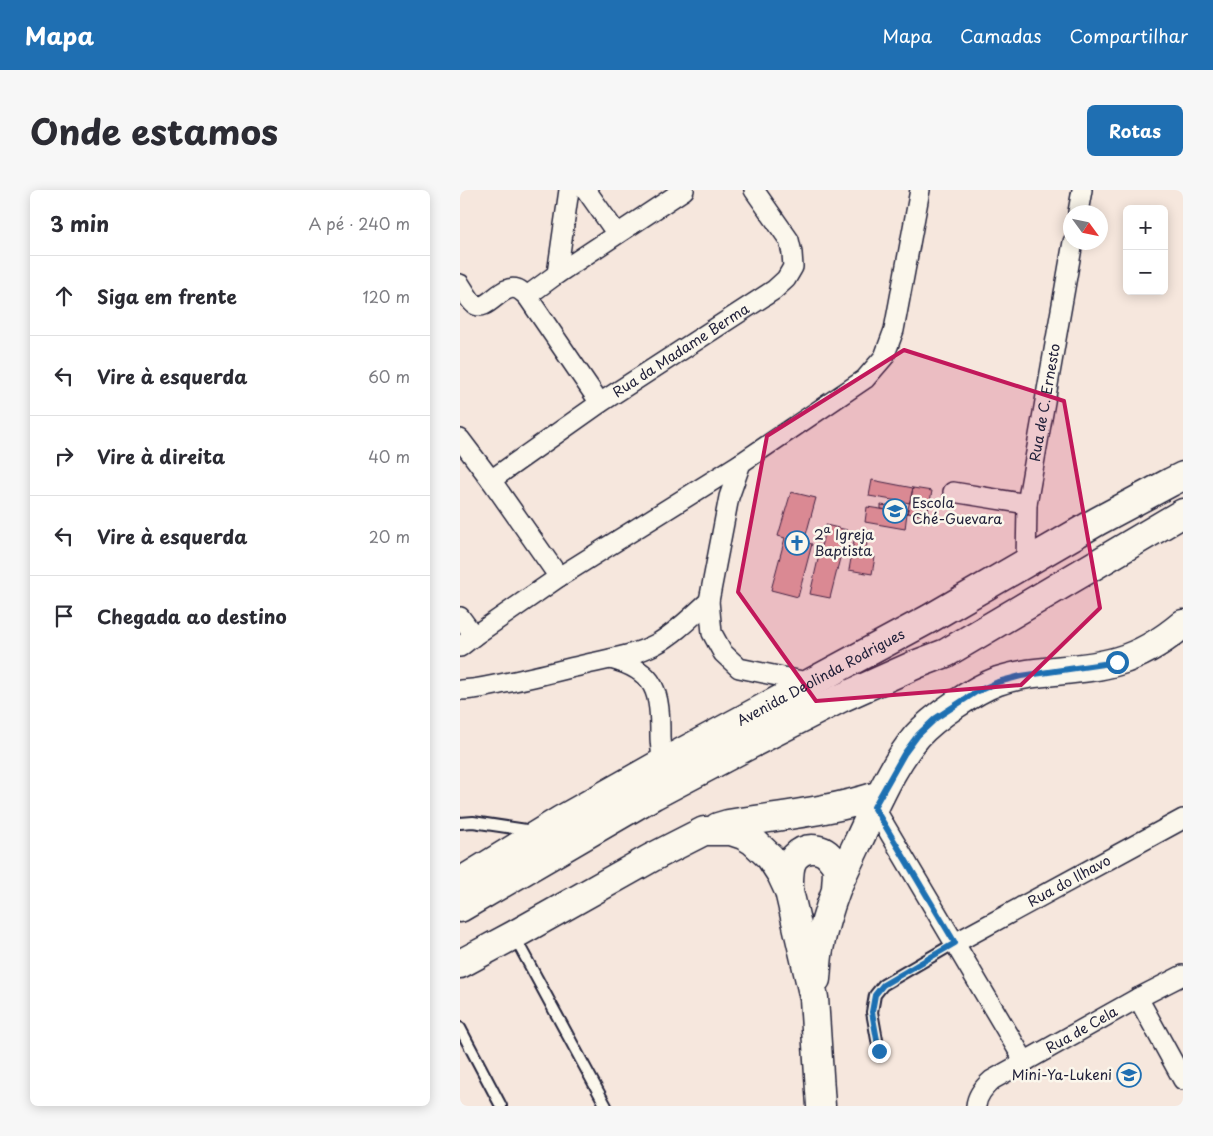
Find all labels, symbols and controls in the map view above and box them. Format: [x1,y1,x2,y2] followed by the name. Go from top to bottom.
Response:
[25,17,94,53] text: Mapa
[882,22,932,49] text: Mapa
[960,22,1042,49] text: Camadas
[1070,22,1188,49] text: Compartilhar
[30,104,278,157] text: Onde estamos
[1087,105,1183,156] button: Rotas
[1063,205,1108,250] north arrow
[1123,205,1168,295] map controls
[1123,205,1168,250] button: +
[50,207,109,239] text: 3 min
[308,211,410,235] text: A pé · 240 m
[1123,250,1168,295] button: −
[50,282,78,310] icon: ahead
[97,282,237,310] text: Siga em frente
[363,284,410,308] text: 120 m
[608,298,753,402] street label: Rua da Madame Berma
[1024,342,1065,463] street label: Rua de C. Ernesto
[50,362,78,390] icon: left
[97,362,248,390] text: Vire à esquerda
[368,364,410,388] text: 60 m
[50,442,78,470] icon: right
[97,442,225,470] text: Vire à direita
[368,444,410,468] text: 40 m
[912,492,1002,529] place label: Escola Ché-Guevara
[882,498,908,524] school or university icon: Escola Ché-Guevara
[50,522,78,550] icon: left
[97,522,248,550] text: Vire à esquerda
[369,524,410,548] text: 20 m
[814,524,874,561] place label: 2ª Igreja Baptista
[784,530,810,556] church icon: 2ª Igreja Baptista
[50,602,78,630] icon: arrive
[97,602,287,630] text: Chegada ao destino
[733,623,908,731] street label: Avenida Deolinda Rodrigues
[1106,651,1129,674] route start
[1024,849,1114,912] street label: Rua do Ilhavo
[1042,1001,1121,1058] street label: Rua de Cela
[868,1040,891,1063] route end
[1116,1062,1142,1088] school or university icon: Mini-Ya-Lukeni
[1012,1064,1112,1085] place label: Mini-Ya-Lukeni

